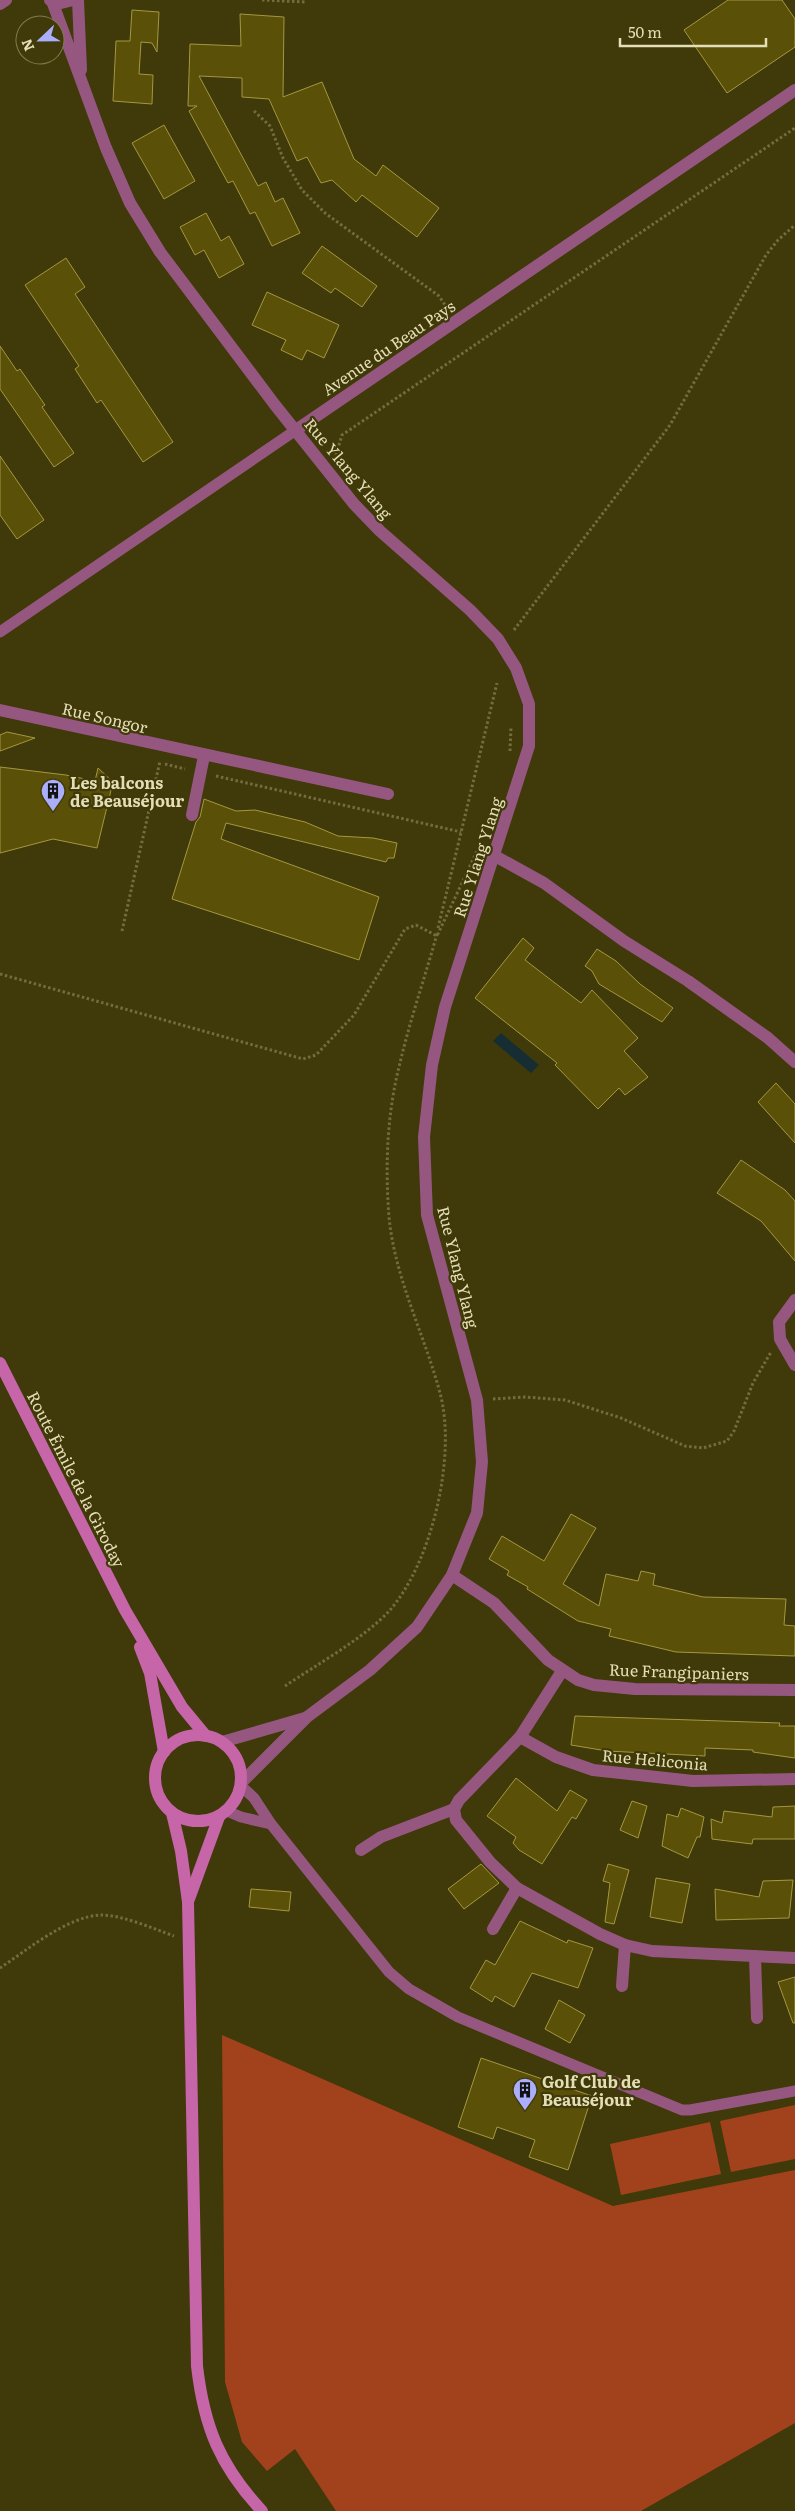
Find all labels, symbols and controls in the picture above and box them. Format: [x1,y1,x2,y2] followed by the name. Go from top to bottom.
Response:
[15,15,65,65] north arrow
[620,15,766,47] scale bar
[628,20,662,43] text: 50 m
[15,36,38,54] text: N
[317,293,459,401] street label: Avenue du Beau Pays
[300,412,399,524] street label: Rue Ylang Ylang
[60,695,151,739] street label: Rue Songor
[70,770,185,812] place label: Les balcons de Beauséjour
[40,778,66,812] building icon: Les balcons de Beauséjour
[446,794,508,920] street label: Rue Ylang Ylang
[432,1203,486,1331] street label: Rue Ylang Ylang
[22,1387,132,1572] street label: Route Émile de la Giroday
[609,1657,749,1685] street label: Rue Frangipaniers
[601,1742,709,1776] street label: Rue Heliconia
[542,2069,641,2111] place label: Golf Club de Beauséjour
[512,2077,538,2111] building icon: Golf Club de Beauséjour

